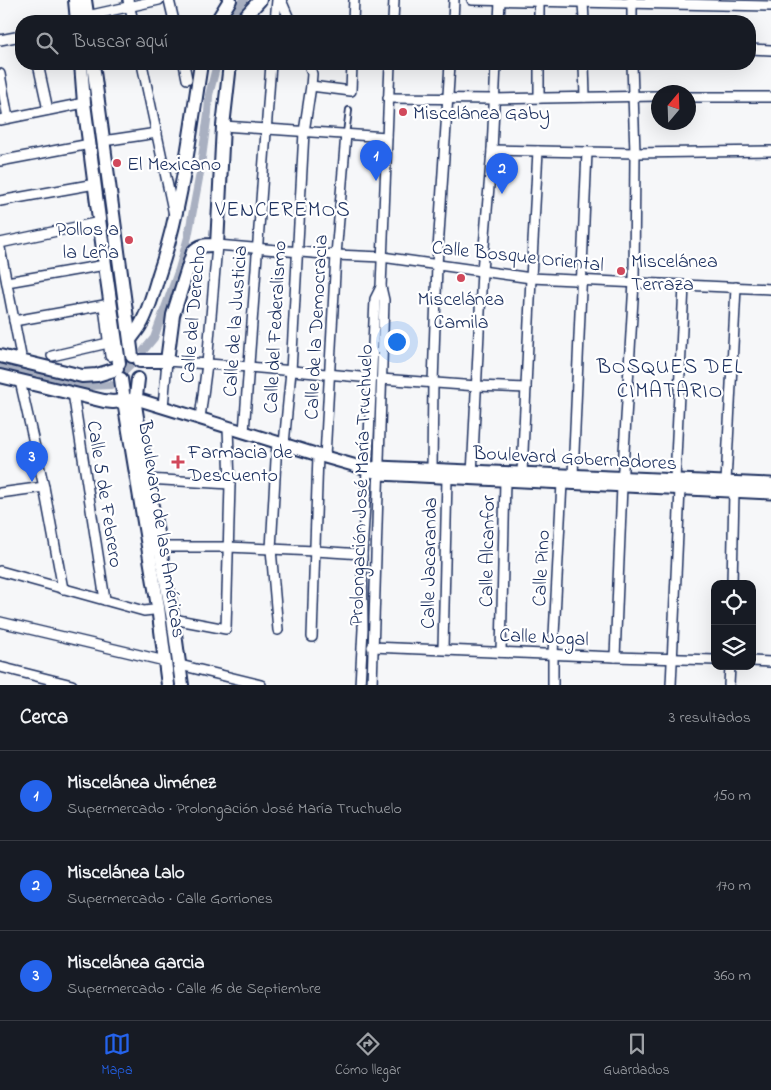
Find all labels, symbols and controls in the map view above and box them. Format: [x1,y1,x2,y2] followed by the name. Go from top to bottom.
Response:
[15,15,756,70] search box
[33,29,61,57] icon: search
[73,29,168,56] text: Buscar aquí
[651,85,696,130] north arrow
[413,100,550,129] place label: Miscelánea Gaby
[397,106,409,118] marker: Miscelánea Gaby
[360,140,392,181] pin: 1
[127,151,221,180] place label: El Mexicano
[486,153,518,194] pin: 2
[111,157,123,169] marker: El Mexicano
[214,196,351,226] district label: VENCEREMOS
[56,216,119,268] place label: Pollos a la Leña
[123,234,135,246] marker: Pollos a la Leña
[298,234,337,421] street label: Calle de la Democracia
[430,234,605,281] street label: Calle Bosque Oriental
[257,240,296,414] street label: Calle del Federalismo
[174,244,215,385] street label: Calle del Derecho
[217,244,256,398] street label: Calle de la Justicia
[631,248,718,300] place label: Miscelánea Terraza
[615,265,627,277] marker: Miscelánea Terraza
[455,272,467,284] marker: Miscelánea Camila
[418,286,504,338] place label: Miscelánea Camila
[384,329,410,355] your location
[343,344,383,626] street label: Prolongación José María Truchuelo
[596,353,743,407] district label: BOSQUES DEL CIMATARIO
[129,418,192,640] street label: Boulevard de las Américas
[78,419,129,570] street label: Calle 5 de Febrero
[187,439,293,491] place label: Farmacia de Descuento
[471,440,678,479] street label: Boulevard Gobernadores
[16,441,48,482] pin: 3
[172,456,184,468] marker: Farmacia de Descuento
[473,494,504,607] street label: Calle Alcanfor
[415,497,446,629] street label: Calle Jacaranda
[526,529,559,607] street label: Calle Pino
[711,580,756,670] map controls
[711,580,756,625] button: locate
[498,622,589,656] street label: Calle Nogal
[711,625,756,670] button: layers
[20,703,68,733] text: Cerca
[669,706,751,730] text: 3 resultados
[67,770,216,797] text: Miscelánea Jiménez
[33,784,39,808] text: 1
[713,784,751,808] text: 150 m
[67,797,402,821] text: Supermercado · Prolongación José María Truchuelo
[67,860,185,887] text: Miscelánea Lalo
[32,874,40,898] text: 2
[716,874,751,898] text: 170 m
[67,887,273,911] text: Supermercado · Calle Gorriones
[67,950,204,977] text: Miscelánea Garcia
[33,964,39,988] text: 3
[714,964,751,988] text: 360 m
[67,977,321,1001] text: Supermercado · Calle 16 de Septiembre
[101,1030,133,1081] tab: Mapa
[335,1030,401,1081] tab: Cómo llegar
[603,1030,670,1081] tab: Guardados

